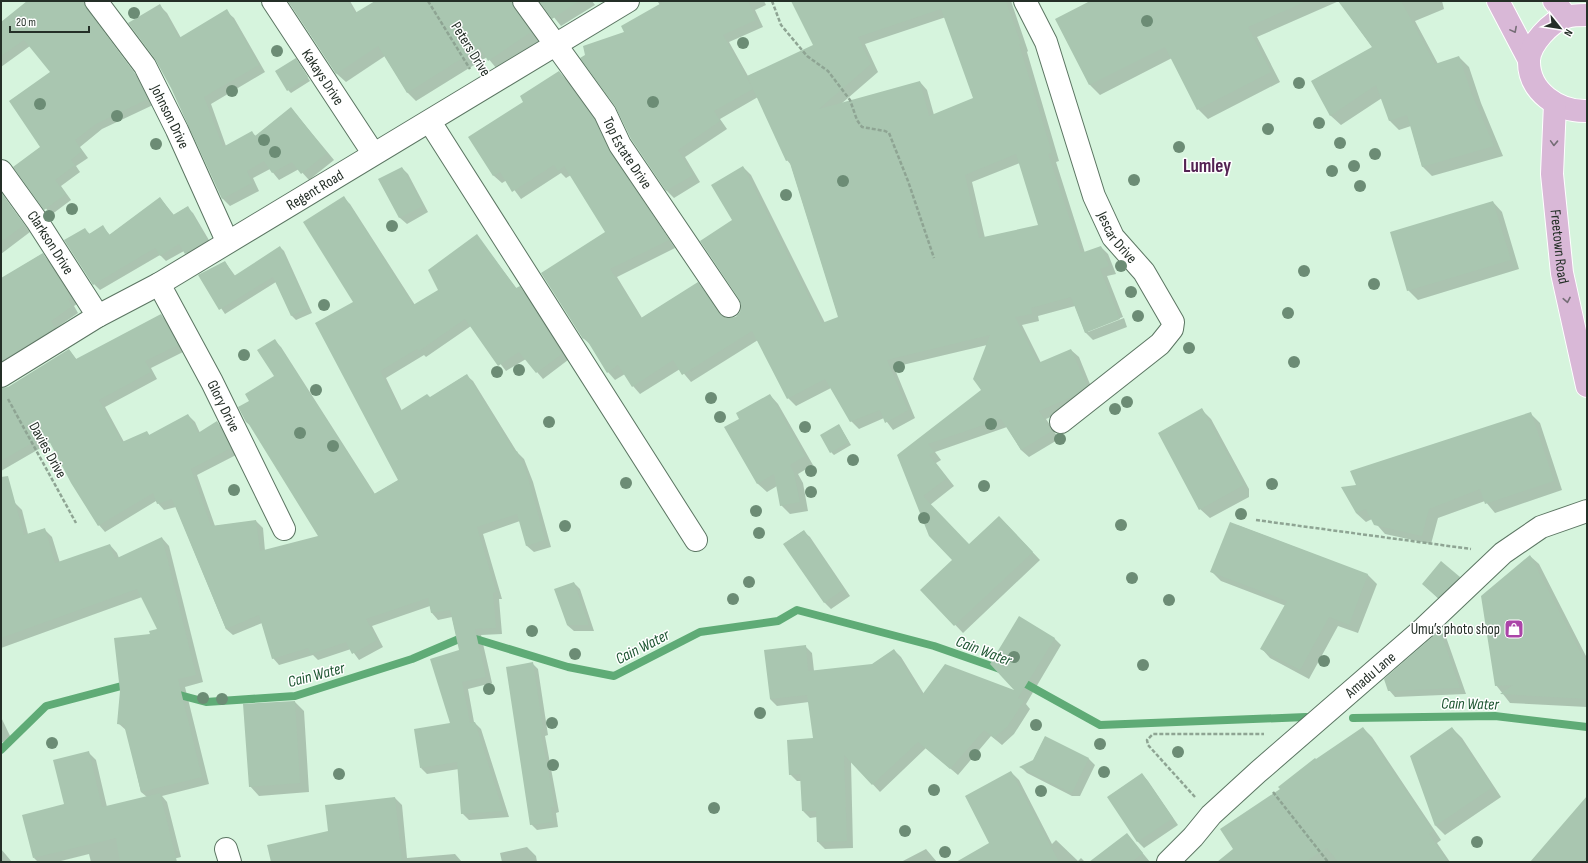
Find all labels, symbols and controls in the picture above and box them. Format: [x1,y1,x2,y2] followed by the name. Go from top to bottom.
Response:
[10,8,89,34] scale bar
[1540,8,1580,48] north arrow
[16,15,36,30] text: 20 m
[446,18,495,80] street label: Peters Drive
[1509,26,1516,33] one-way arrow
[1561,27,1575,39] text: N
[297,45,348,109] street label: Kakays Drive
[146,81,193,152] street label: Johnson Drive
[598,114,656,193] street label: Top Estate Drive
[1549,140,1558,146] one-way arrow
[1183,155,1231,178] district label: Lumley
[283,166,347,215] street label: Regent Road
[23,207,78,278] street label: Clarkson Drive
[1092,208,1141,268] street label: Jescar Drive
[1546,209,1573,286] street label: Freetown Road
[1563,297,1571,303] one-way arrow
[203,377,244,435] street label: Glory Drive
[24,419,71,482] street label: Davies Drive
[1503,618,1525,640] shop icon: Umu’s photo shop
[1411,620,1500,639] place label: Umu’s photo shop
[613,625,673,669] water label: Cain Water
[953,632,1014,671] water label: Cain Water
[1341,648,1400,703] street label: Amadu Lane
[286,659,347,692] water label: Cain Water
[1441,694,1500,715] water label: Cain Water

